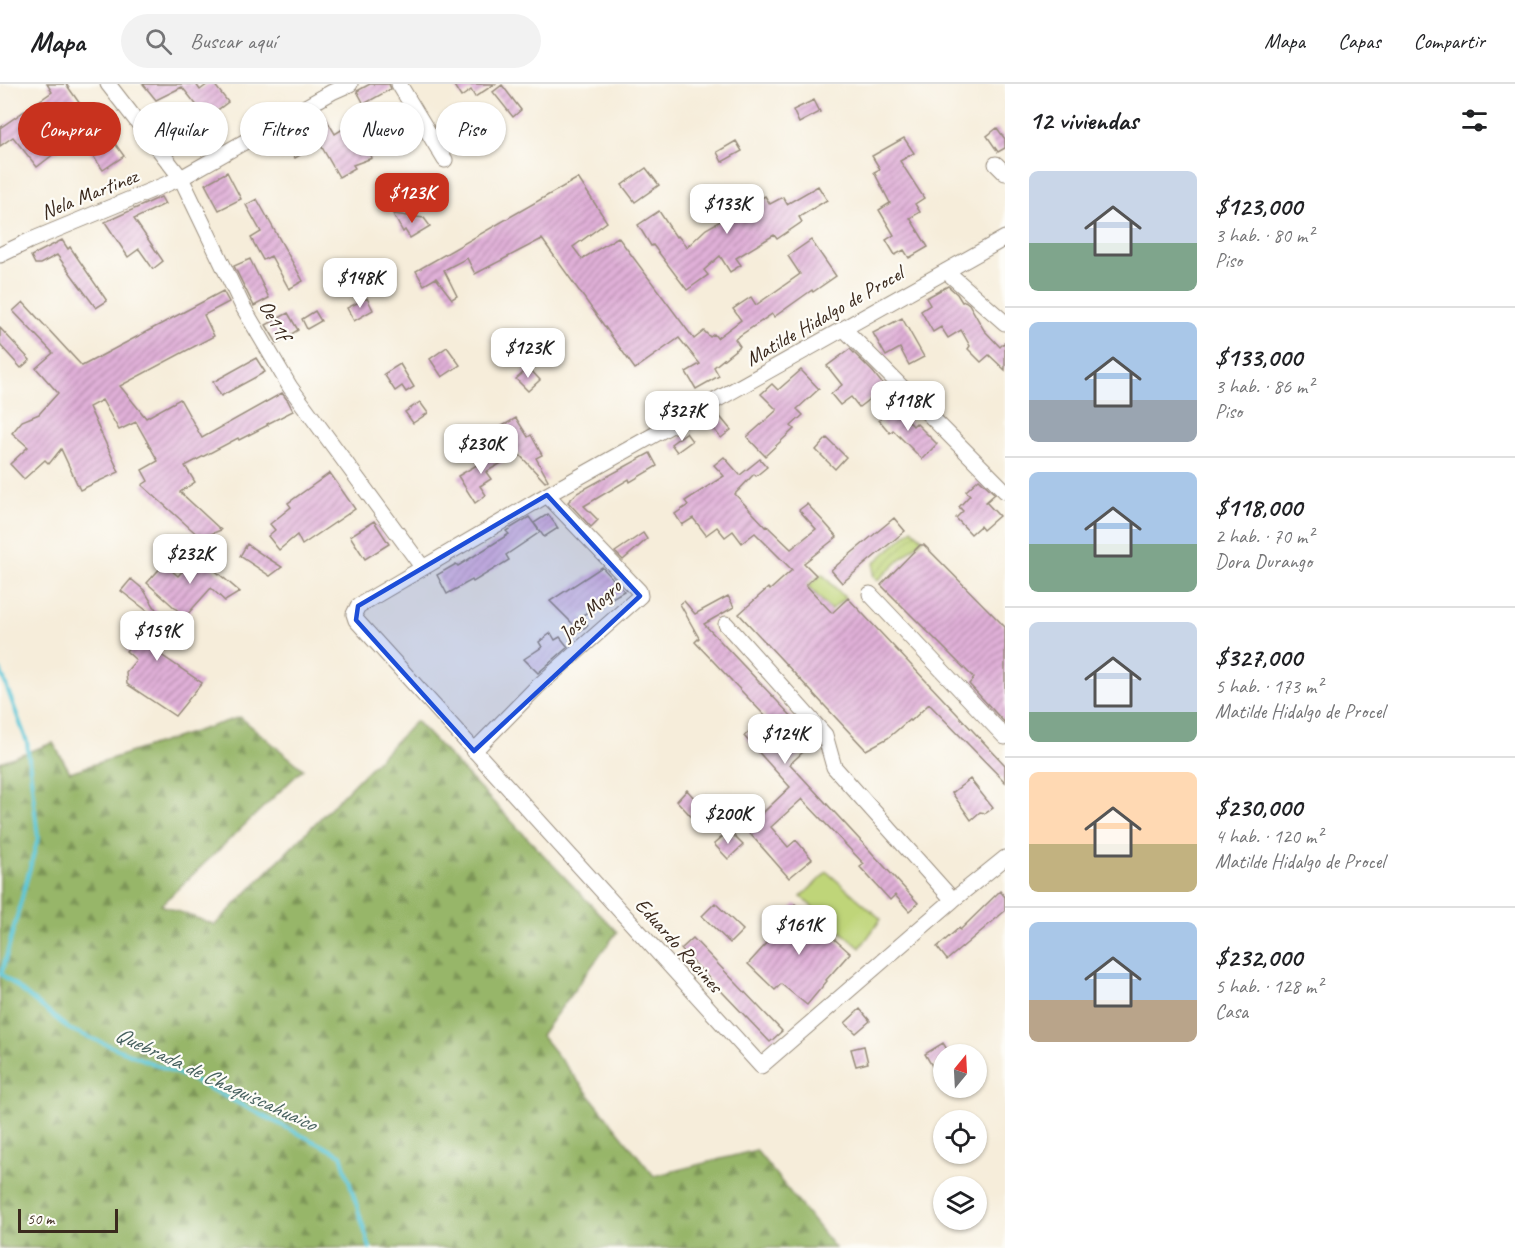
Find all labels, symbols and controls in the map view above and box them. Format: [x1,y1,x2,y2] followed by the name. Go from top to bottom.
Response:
[121,14,541,68] search box
[30,24,85,59] text: Mapa
[142,25,175,58] icon: search
[190,27,276,55] text: Buscar aquí
[1264,28,1305,54] text: Mapa
[1338,28,1381,54] text: Capas
[1414,28,1485,54] text: Compartir
[18,102,121,156] chip: Comprar
[133,102,228,156] chip: Alquilar
[240,102,328,156] chip: Filtros
[340,102,424,156] chip: Nuevo
[436,102,506,156] chip: Piso
[1029,104,1138,137] text: 12 viviendas
[1458,104,1491,137] icon: filters
[37,162,143,225] street label: Nela Martinez
[370,173,454,224] pin: $123K
[389,180,435,205] text: $123K
[685,184,769,235] pin: $133K
[1215,190,1302,223] text: $123,000
[704,191,750,216] text: $133K
[1077,195,1149,267] icon: home
[1215,223,1313,248] text: 3 hab. · 80 m²
[1215,248,1242,273] text: Piso
[318,258,402,309] pin: $148K
[740,258,911,372] street label: Matilde Hidalgo de Procel
[337,265,383,290] text: $148K
[253,295,299,349] street label: Oe11f
[486,328,570,379] pin: $123K
[505,335,551,360] text: $123K
[1215,341,1302,374] text: $133,000
[1077,346,1149,418] icon: home
[1215,374,1313,399] text: 3 hab. · 86 m²
[866,381,950,432] pin: $118K
[885,388,931,413] text: $118K
[640,391,724,442] pin: $327K
[659,398,705,423] text: $327K
[1215,399,1242,424] text: Piso
[439,424,523,475] pin: $230K
[458,431,504,456] text: $230K
[1215,491,1302,524] text: $118,000
[1077,496,1149,568] icon: home
[1215,524,1313,549] text: 2 hab. · 70 m²
[148,534,232,585] pin: $232K
[167,541,213,566] text: $232K
[1215,549,1312,574] text: Dora Durango
[552,573,628,647] street label: Jose Mogro
[115,611,199,662] pin: $159K
[134,618,180,643] text: $159K
[1215,641,1302,674] text: $327,000
[1077,646,1149,718] icon: home
[1215,674,1322,699] text: 5 hab. · 173 m²
[1215,699,1385,724] text: Matilde Hidalgo de Procel
[743,714,827,765] pin: $124K
[762,721,808,746] text: $124K
[1215,791,1302,824] text: $230,000
[686,794,770,845] pin: $200K
[1077,796,1149,868] icon: home
[705,801,751,826] text: $200K
[1215,824,1322,849] text: 4 hab. · 120 m²
[1215,849,1385,874] text: Matilde Hidalgo de Procel
[630,892,730,999] street label: Eduardo Racines
[757,905,841,956] pin: $161K
[776,912,822,937] text: $161K
[1215,941,1302,974] text: $232,000
[1077,946,1149,1018] icon: home
[1215,974,1322,999] text: 5 hab. · 128 m²
[1215,999,1248,1024] text: Casa
[111,1020,323,1139] water label: Quebrada de Chaquiscahuaico
[933,1044,987,1098] north arrow
[933,1044,987,1230] map controls
[933,1110,987,1164] button: locate
[933,1176,987,1230] button: layers
[18,1206,118,1234] scale bar
[27,1209,54,1229] text: 50 m

